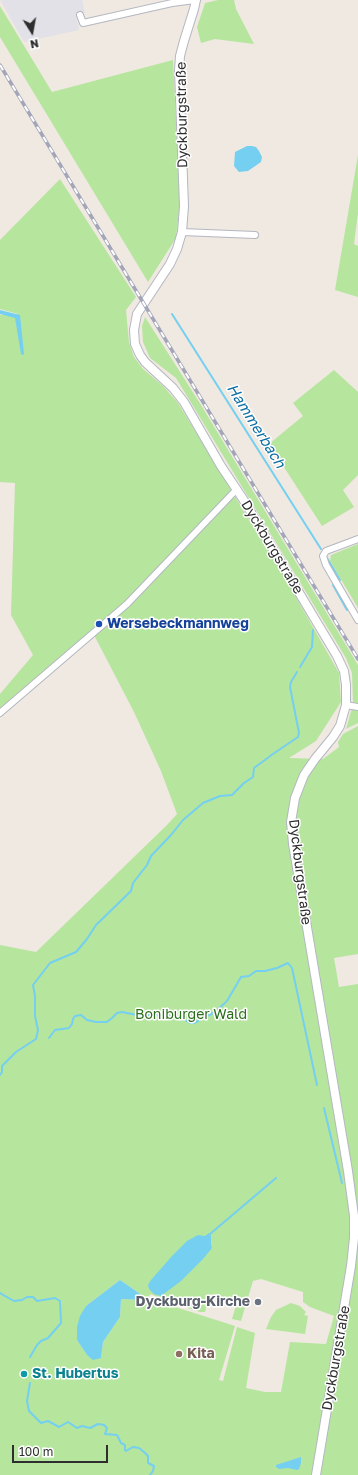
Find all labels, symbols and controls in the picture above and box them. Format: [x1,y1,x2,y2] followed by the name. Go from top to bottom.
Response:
[12,12,52,52] north arrow
[29,37,40,51] text: N
[173,62,191,168] street label: Dyckburgstraße
[223,380,289,472] water label: Hammerbach
[237,497,307,597] street label: Dyckburgstraße
[107,616,249,632] place label: Wersebeckmannweg
[94,619,104,629] marker: Wersebeckmannweg
[285,818,315,926] street label: Dyckburgstraße
[135,1007,247,1023] park label: Boniburger Wald
[136,1294,250,1310] place label: Dyckburg-Kirche
[253,1297,263,1307] marker: Dyckburg-Kirche
[318,1304,354,1412] street label: Dyckburgstraße
[187,1346,215,1362] place label: Kita
[174,1349,184,1359] marker: Kita
[32,1366,119,1382] place label: St. Hubertus
[19,1369,29,1379] marker: St. Hubertus
[14,1437,110,1463] scale bar
[19,1444,53,1459] text: 100 m

